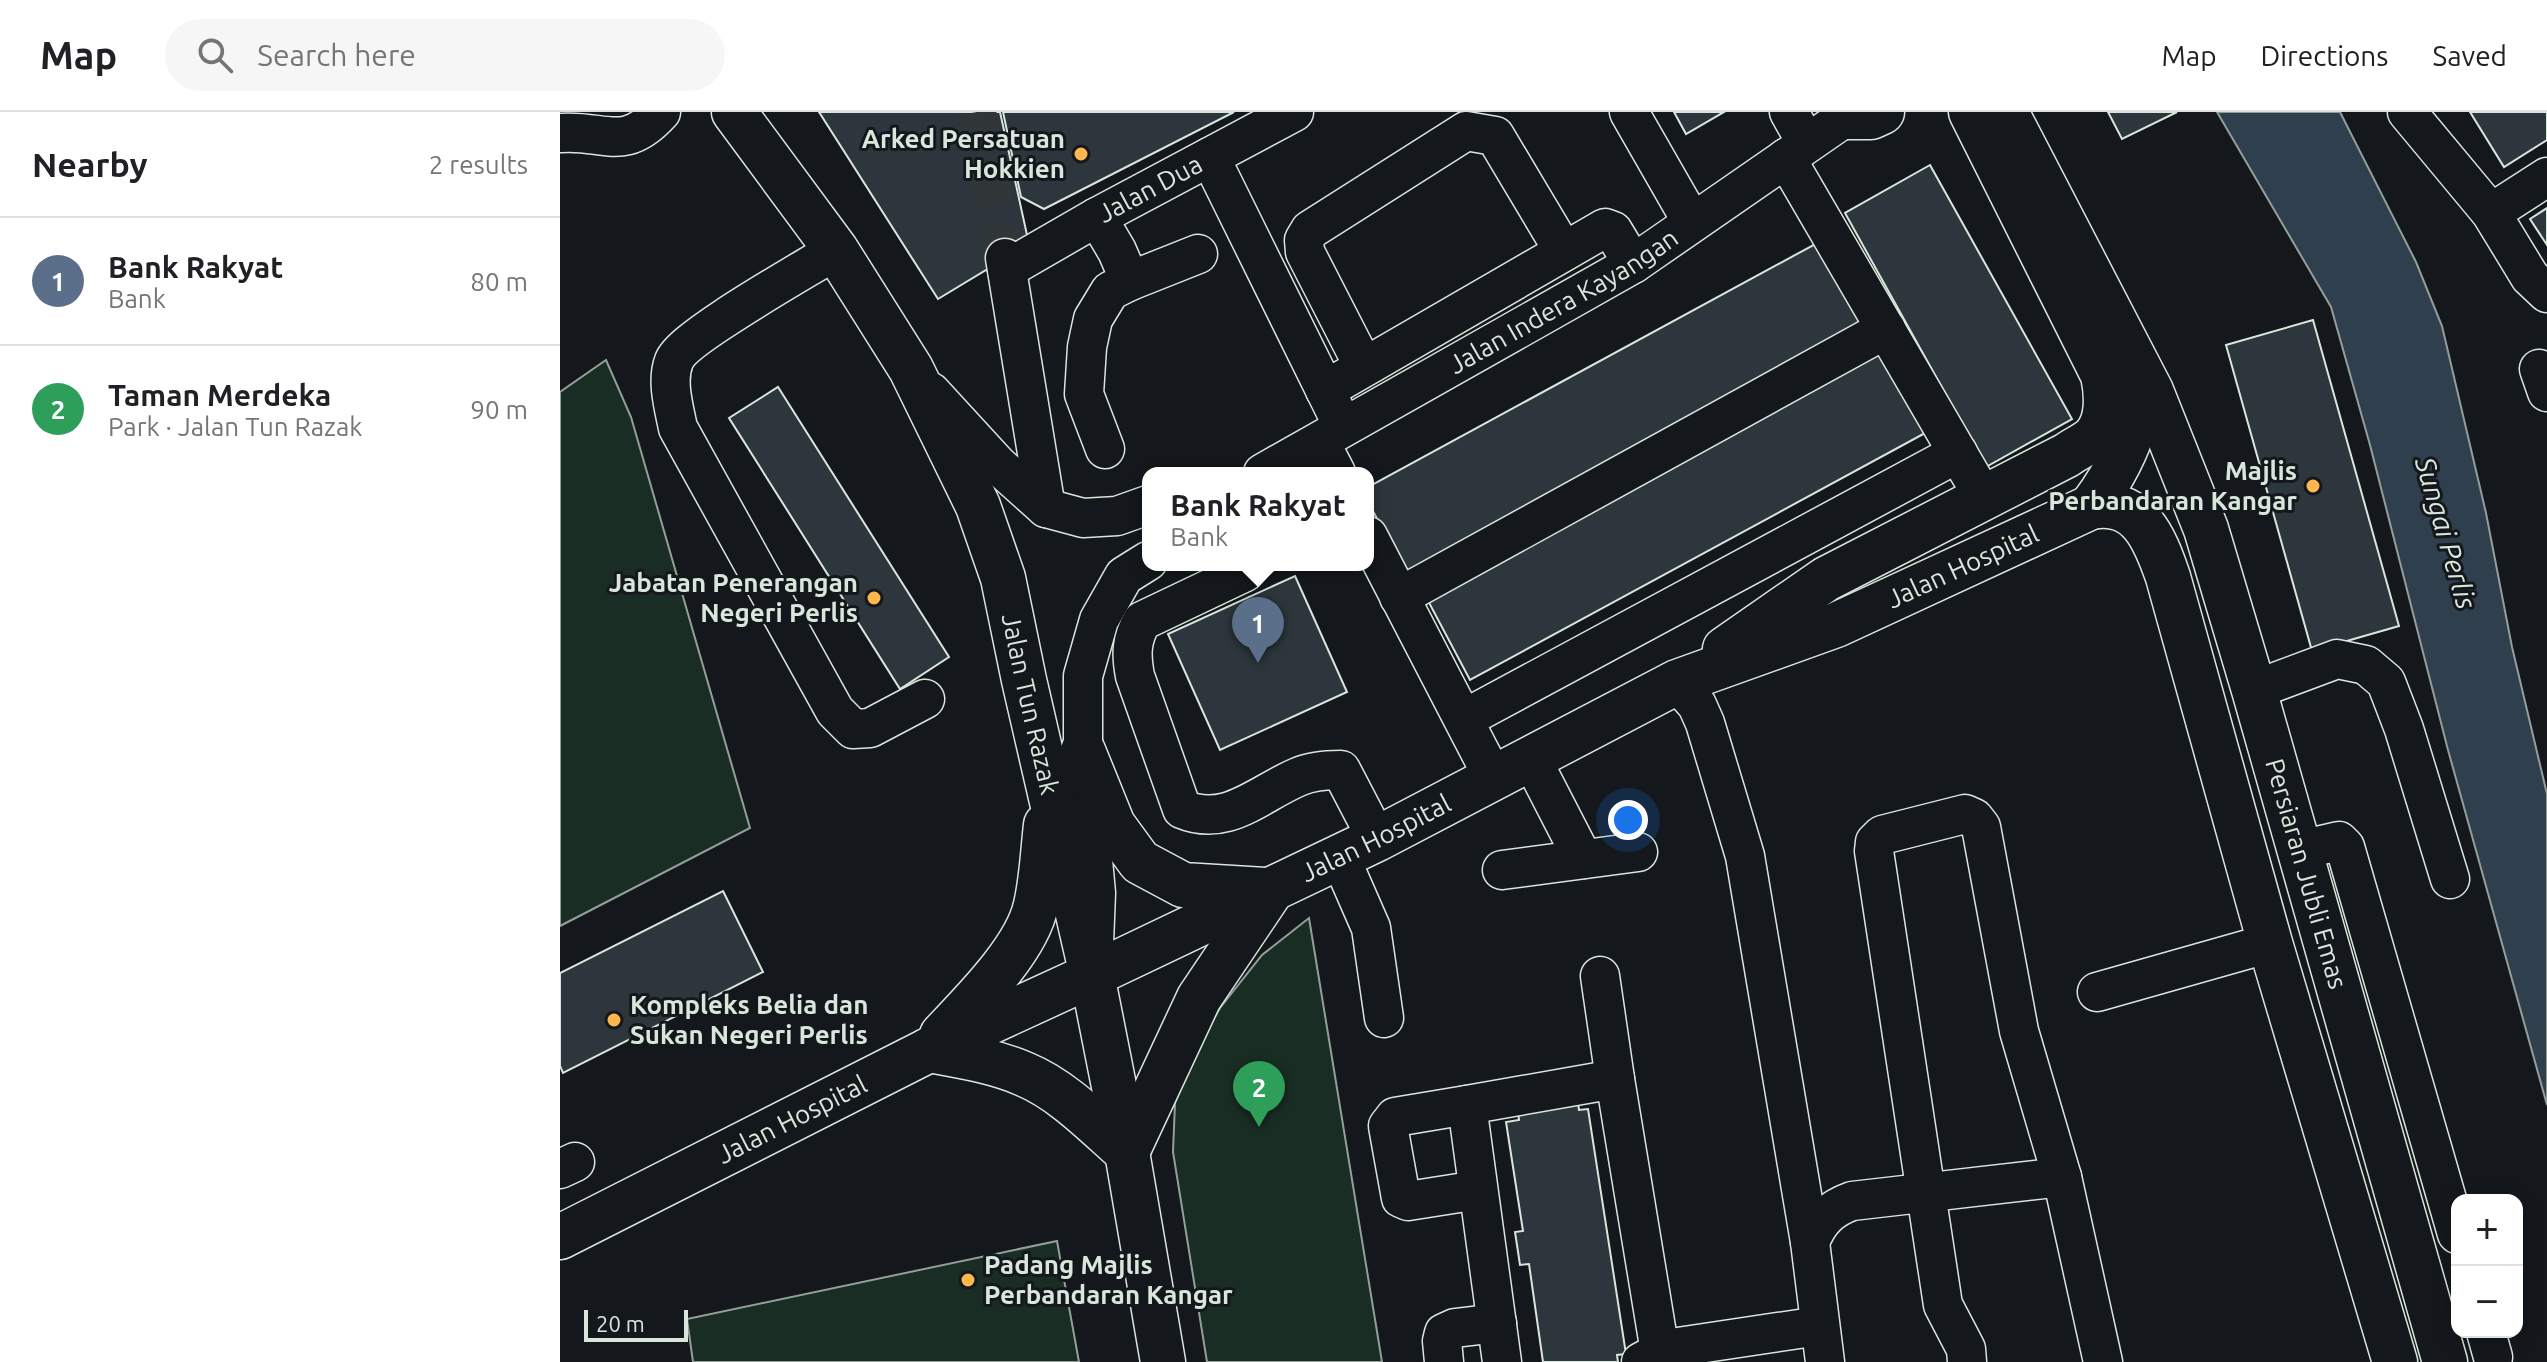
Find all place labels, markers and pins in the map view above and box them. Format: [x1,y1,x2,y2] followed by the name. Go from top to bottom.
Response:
[862,124,1065,183] place label: Arked Persatuan Hokkien
[1072,145,1090,163] marker: Arked Persatuan Hokkien
[2048,456,2297,515] place label: Majlis Perbandaran Kangar
[2304,477,2322,495] marker: Majlis Perbandaran Kangar
[609,568,858,627] place label: Jabatan Penerangan Negeri Perlis
[865,589,883,607] marker: Jabatan Penerangan Negeri Perlis
[1232,597,1284,663] pin: 1
[630,990,868,1049] place label: Kompleks Belia dan Sukan Negeri Perlis
[605,1011,623,1029] marker: Kompleks Belia dan Sukan Negeri Perlis
[1233,1061,1285,1127] pin: 2
[984,1250,1233,1309] place label: Padang Majlis Perbandaran Kangar
[959,1271,977,1289] marker: Padang Majlis Perbandaran Kangar

